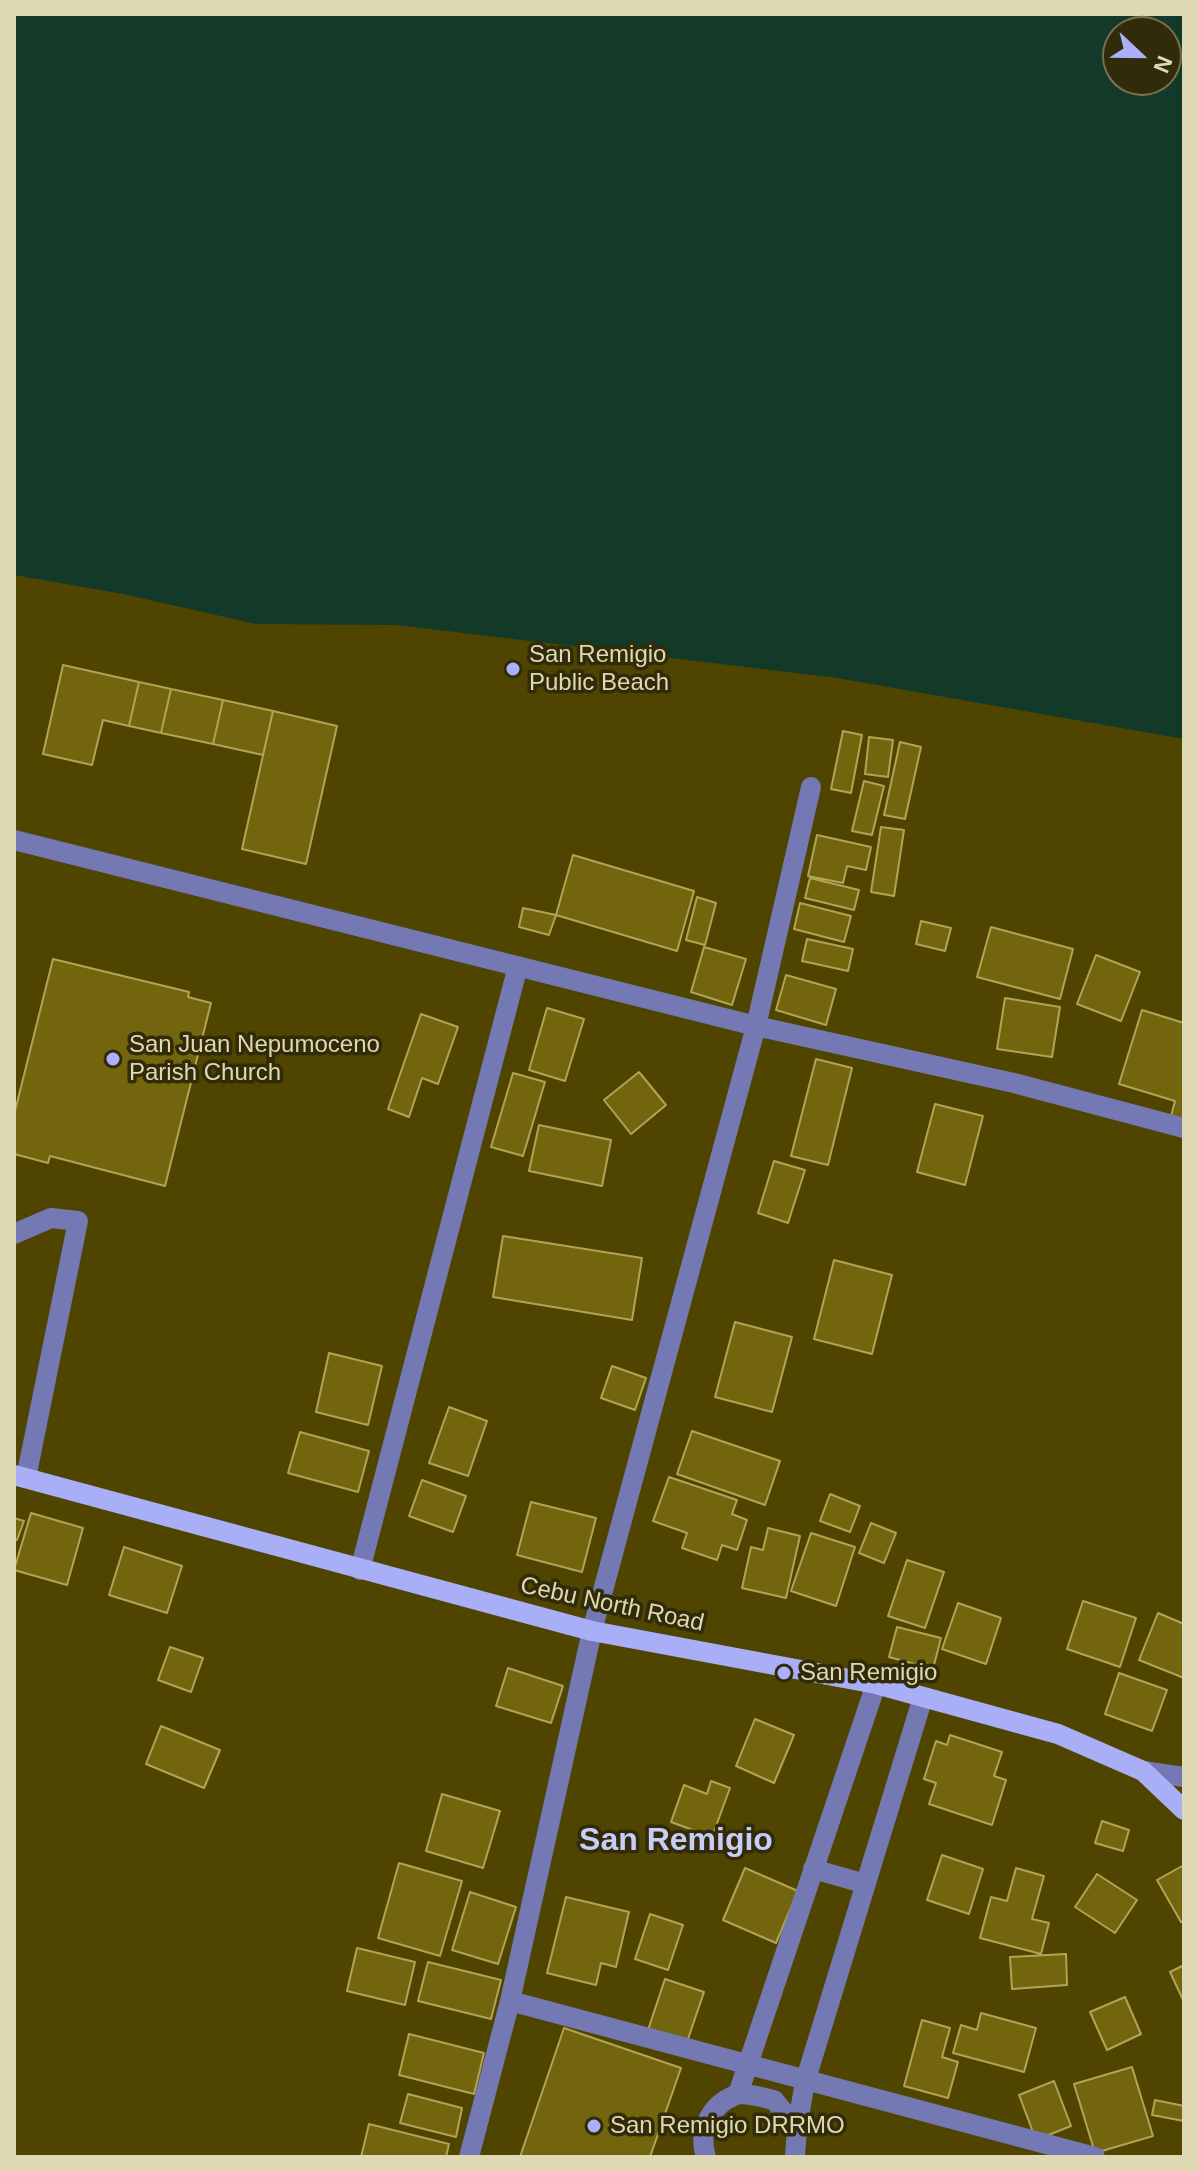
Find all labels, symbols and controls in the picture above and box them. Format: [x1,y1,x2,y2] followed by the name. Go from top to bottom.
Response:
[1102,16,1182,96] north arrow
[1148,52,1177,76] text: N
[529,641,669,697] place label: San Remigio Public Beach
[504,660,522,678] marker: San Remigio Public Beach
[129,1031,380,1087] place label: San Juan Nepumoceno Parish Church
[104,1050,122,1068] marker: San Juan Nepumoceno Parish Church
[518,1571,706,1639] street label: Cebu North Road
[800,1659,937,1687] place label: San Remigio
[775,1664,793,1682] marker: San Remigio
[579,1822,773,1860] district label: San Remigio
[610,2112,845,2140] place label: San Remigio DRRMO
[585,2117,603,2135] marker: San Remigio DRRMO

